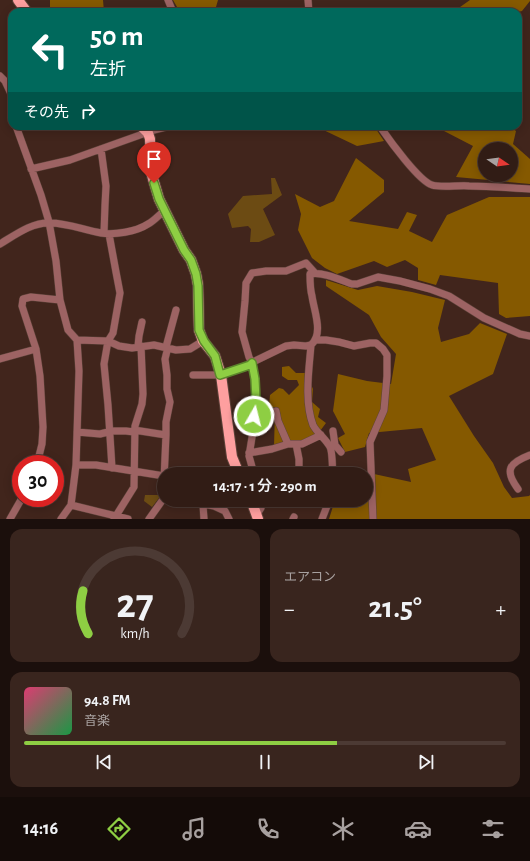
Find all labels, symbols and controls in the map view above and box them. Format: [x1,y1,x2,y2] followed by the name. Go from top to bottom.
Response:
[90,23,144,51] text: 50 m
[24,24,76,76] icon: left
[90,61,126,79] text: 左折
[77,100,99,122] icon: right
[24,105,69,120] text: その先
[137,142,171,183] pin
[478,142,518,182] north arrow
[478,142,518,182] map controls
[143,148,165,170] icon: arrive
[233,395,275,437] position arrow
[12,455,64,507] speed limit sign: 30
[213,479,317,494] text: 14:17 · 1 分 · 290 m
[284,571,336,584] text: エアコン
[116,583,154,624] text: 27
[368,593,422,623] text: 21.5°
[284,598,295,620] text: −
[495,598,506,620] text: +
[120,626,150,640] text: km/h
[84,693,131,708] text: 94.8 FM
[84,715,110,728] text: 音楽
[93,751,115,773] icon: previous
[254,751,276,773] icon: pause
[415,751,437,773] icon: next
[105,815,133,843] icon: directions
[180,815,208,843] icon: music
[254,815,282,843] icon: phone
[329,815,357,843] icon: climate
[404,815,432,843] icon: car
[479,815,507,843] icon: filters
[23,820,58,838] text: 14:16

